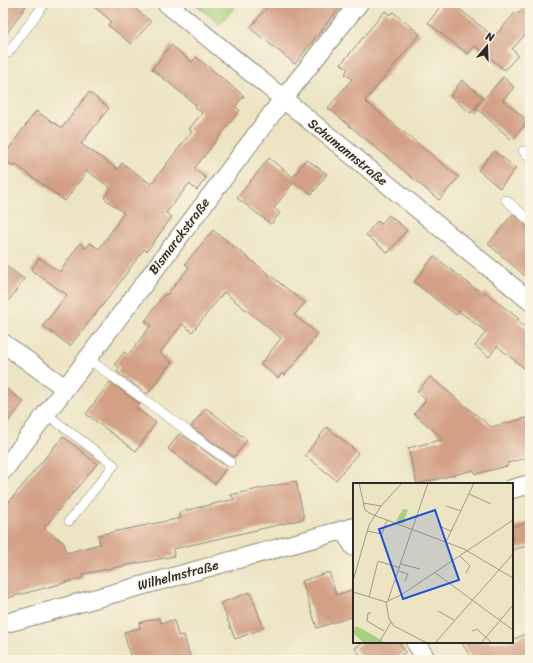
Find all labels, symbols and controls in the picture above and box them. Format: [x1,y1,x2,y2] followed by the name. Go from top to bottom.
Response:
[467,26,507,66] north arrow
[482,26,497,47] text: N
[303,112,393,192] street label: Schumannstraße
[142,192,216,279] street label: Bismarckstraße
[353,483,513,643] inset map
[135,553,221,597] street label: Wilhelmstraße

